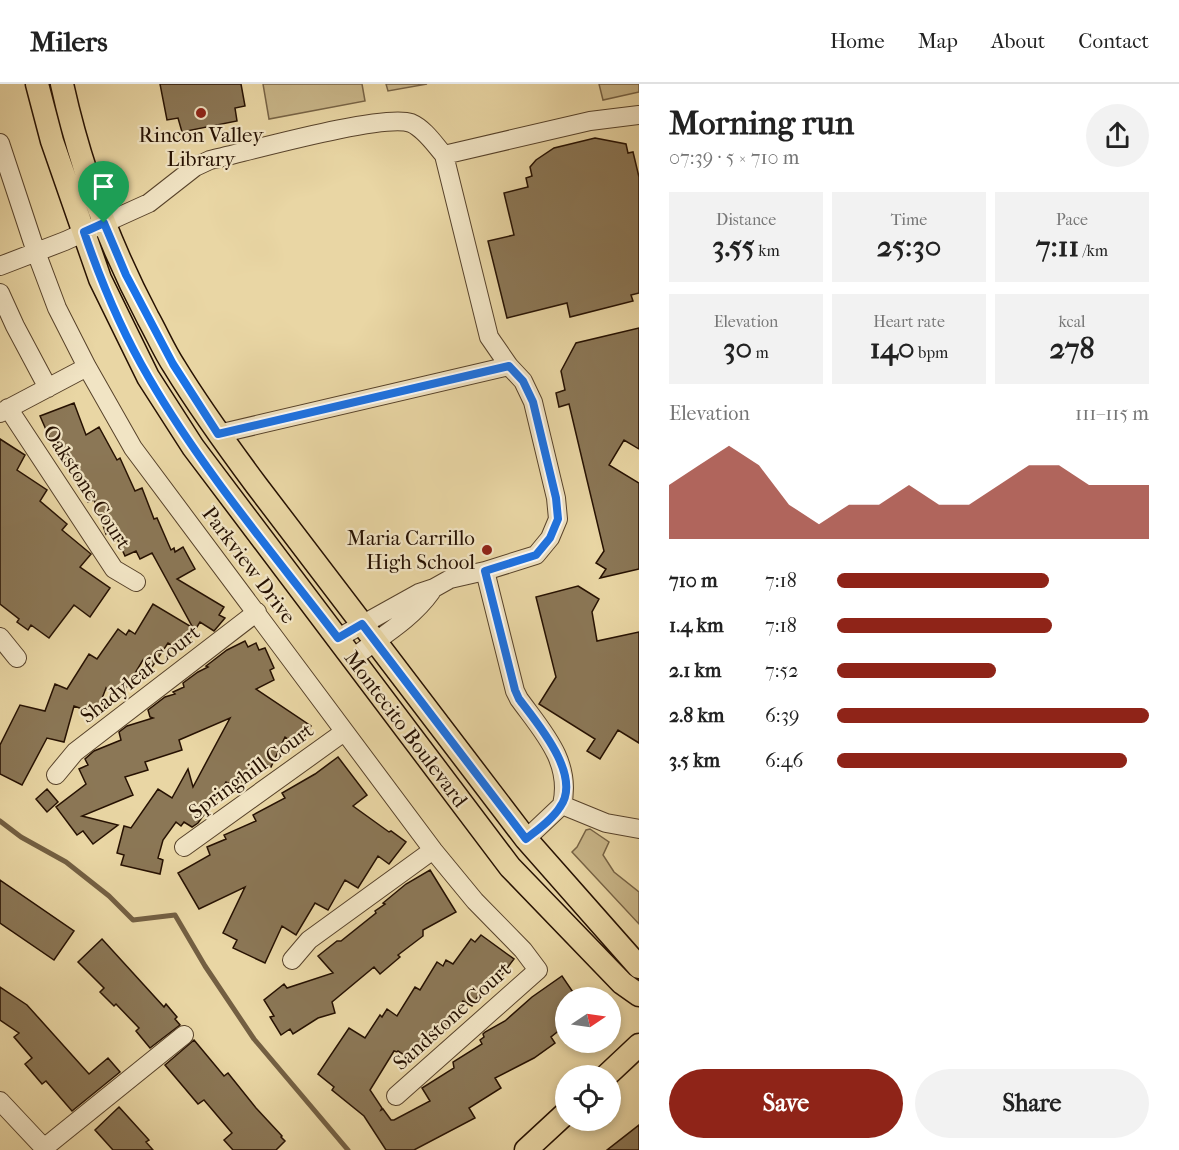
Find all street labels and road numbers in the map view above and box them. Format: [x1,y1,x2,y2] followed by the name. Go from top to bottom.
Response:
[38,421,136,554] street label: Oakstone Court
[197,502,301,628] street label: Parkview Drive
[76,620,205,728] street label: Shadyleaf Court
[339,646,473,812] street label: Montecito Boulevard
[184,718,318,824] street label: Springhill Court
[388,957,516,1075] street label: Sandstone Court

